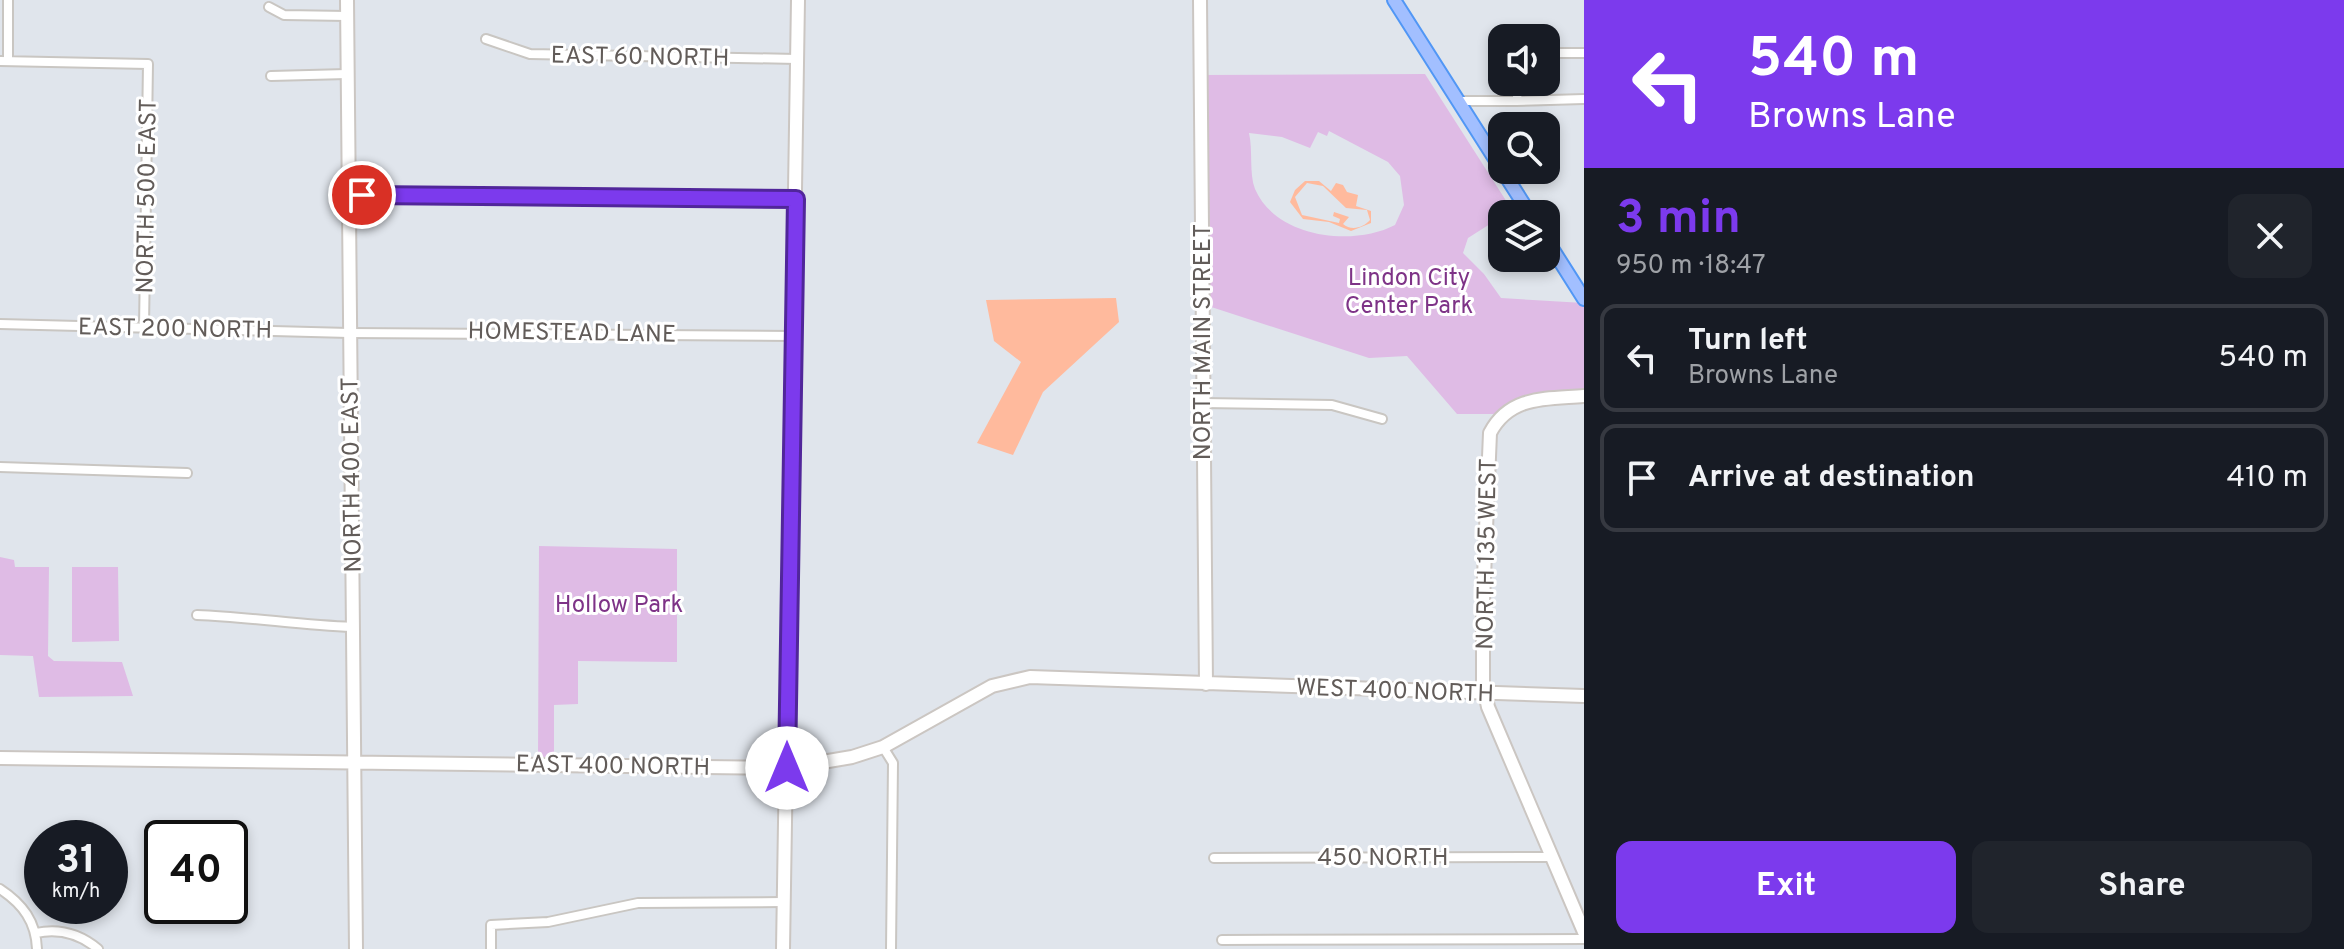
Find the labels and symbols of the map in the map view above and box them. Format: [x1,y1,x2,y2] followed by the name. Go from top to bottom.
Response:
[550,41,730,75] street label: EAST 60 NORTH
[131,98,165,294] street label: NORTH 500 EAST
[328,161,396,229] pin
[1189,224,1219,460] street label: NORTH MAIN STREET
[1345,264,1473,322] park label: Lindon City Center Park
[78,313,272,347] street label: EAST 200 NORTH
[467,317,676,351] street label: HOMESTEAD LANE
[336,377,370,573] street label: NORTH 400 EAST
[1471,458,1505,650] street label: NORTH 135 WEST
[555,591,683,621] park label: Hollow Park
[1295,674,1495,710] street label: WEST 400 NORTH
[745,726,829,810] position arrow
[515,750,710,784] street label: EAST 400 NORTH
[144,820,248,924] speed limit sign: 40
[1317,844,1449,874] street label: 450 NORTH

